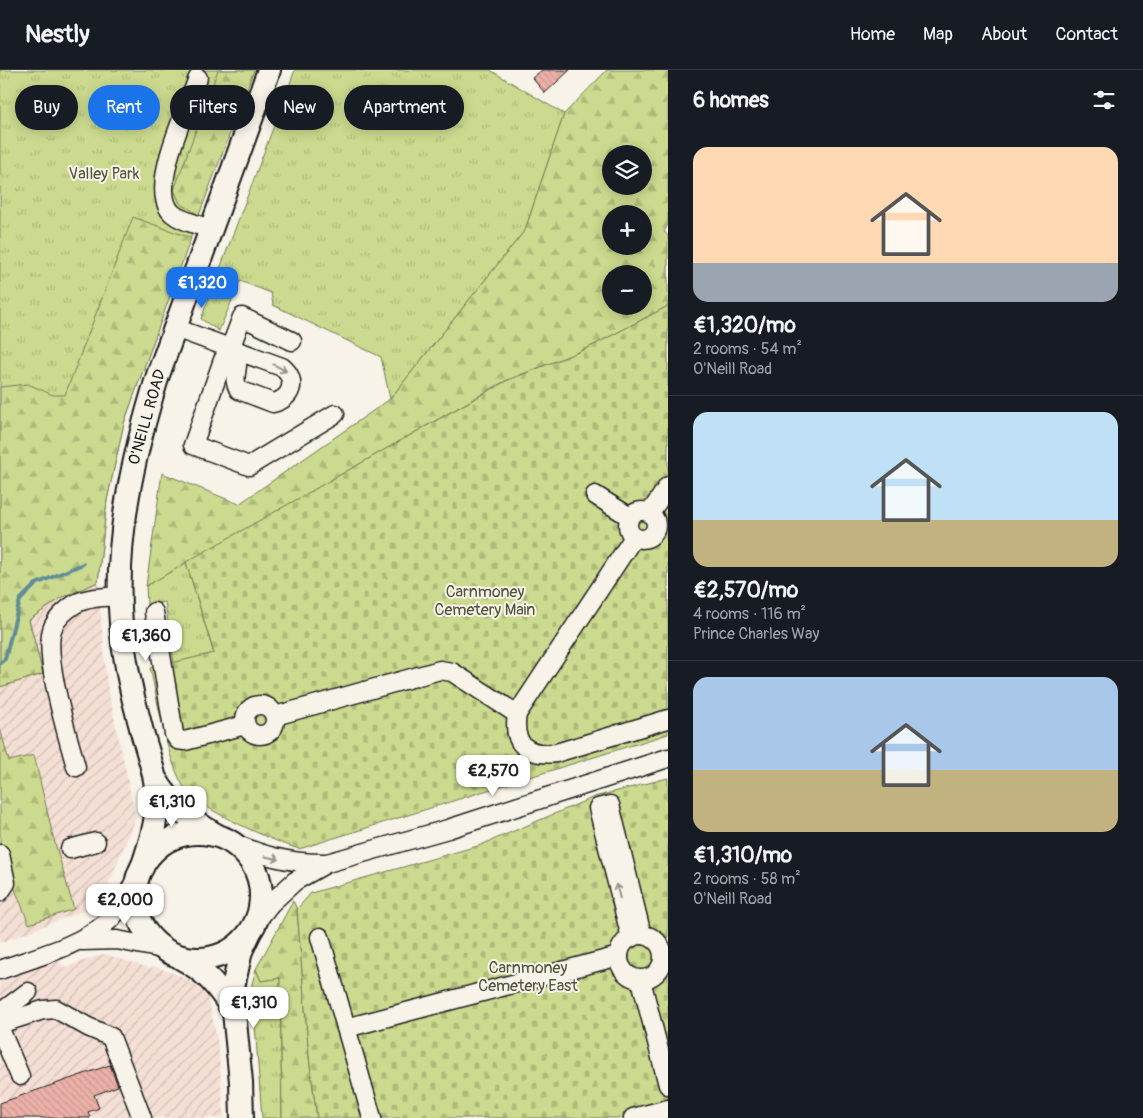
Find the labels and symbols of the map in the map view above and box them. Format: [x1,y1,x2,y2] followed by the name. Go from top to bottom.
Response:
[69,164,140,184] park label: Valley Park
[161,266,243,309] pin: €1,320
[272,363,287,373] one-way arrow
[124,367,170,467] street label: O'NEILL ROAD
[435,582,535,620] park label: Carnmoney Cemetery Main
[105,620,187,662] pin: €1,360
[452,754,534,797] pin: €2,570
[131,786,213,828] pin: €1,310
[263,854,279,863] one-way arrow
[613,883,623,899] one-way arrow
[84,884,166,926] pin: €2,000
[478,958,578,996] park label: Carnmoney Cemetery East
[213,986,295,1029] pin: €1,310

